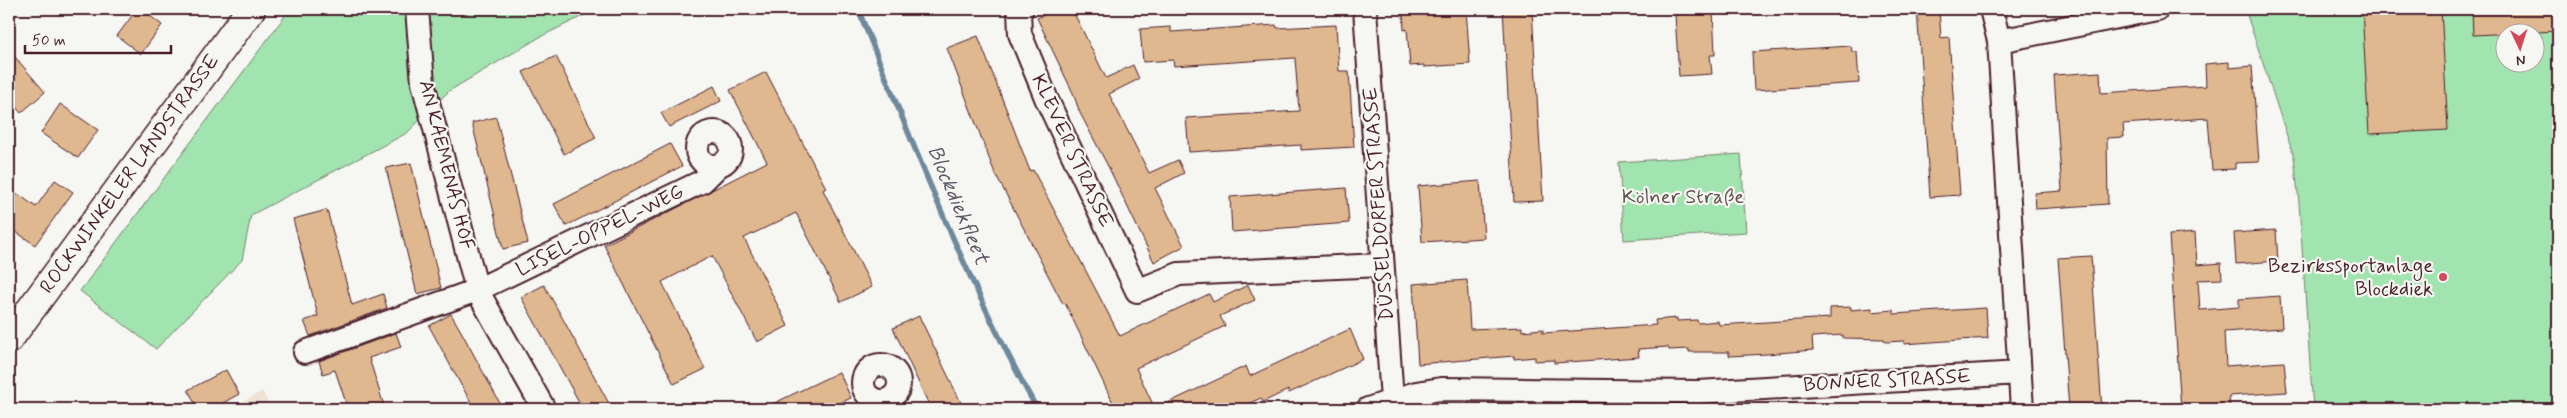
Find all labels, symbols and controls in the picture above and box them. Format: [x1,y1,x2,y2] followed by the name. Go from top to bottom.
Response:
[25,22,171,54] scale bar
[2494,22,2544,72] north arrow
[32,31,66,51] text: 50 m
[34,49,226,299] street label: ROCKWINKELER LANDSTRASSE
[2516,51,2526,69] text: N
[1025,70,1119,232] street label: KLEVER STRASSE
[412,77,480,253] street label: AN KAEMENAS HOF
[1357,86,1401,322] street label: DÜSSELDORFER STRASSE
[920,141,996,270] water label: Blockdiekfleet
[512,179,688,283] street label: LISEL-OPPEL-WEG
[1622,184,1744,211] park label: Kölner Straße
[2268,253,2433,303] place label: Bezirkssportanlage Blockdiek
[2437,271,2449,283] marker: Bezirkssportanlage Blockdiek
[1802,363,1972,399] street label: BONNER STRASSE

